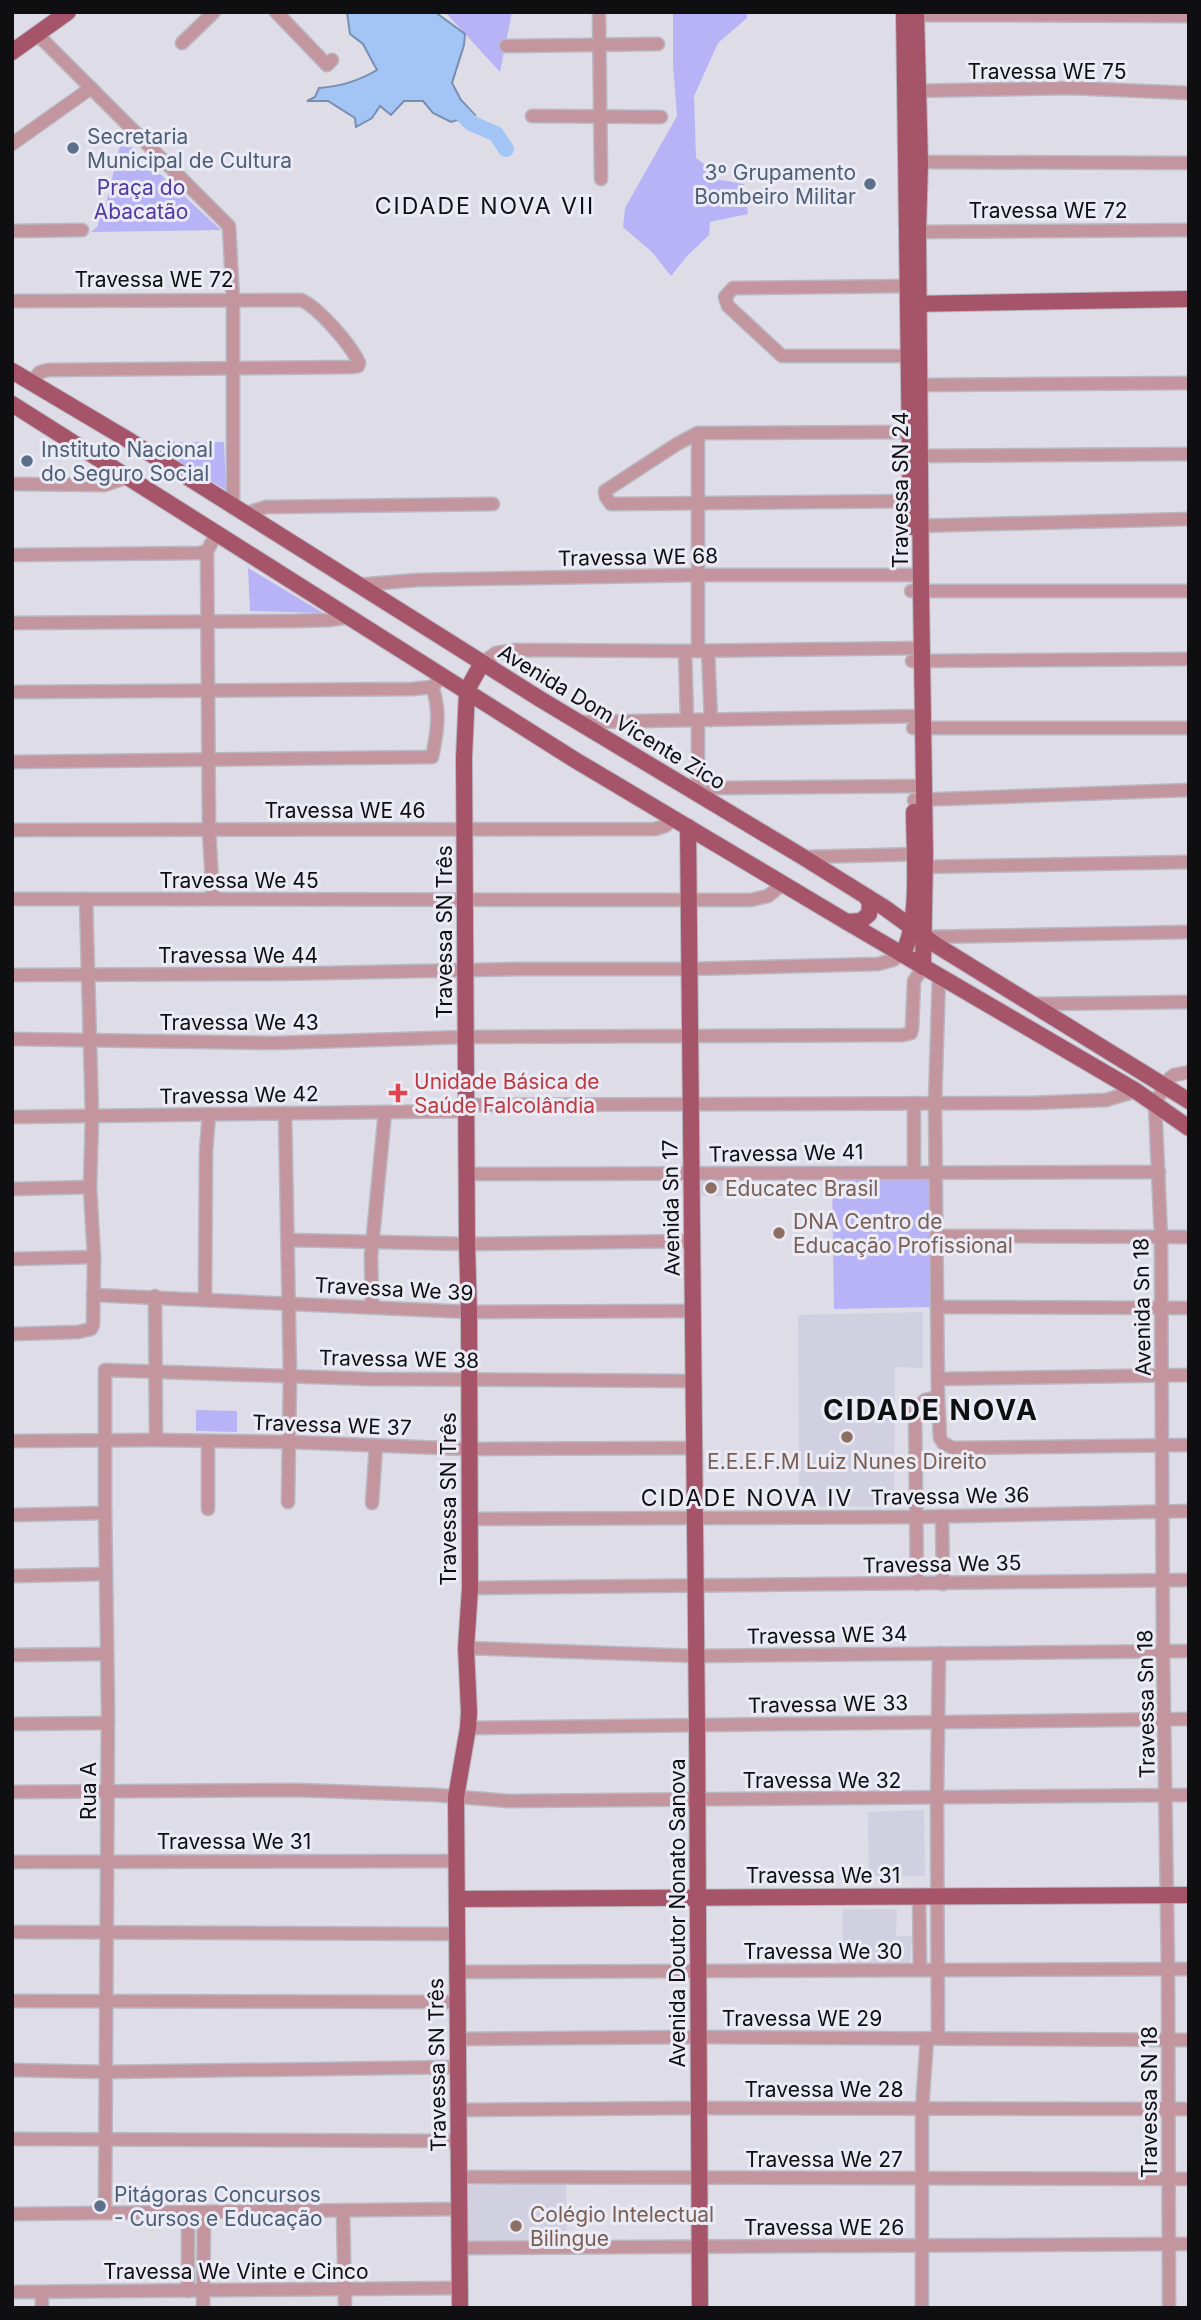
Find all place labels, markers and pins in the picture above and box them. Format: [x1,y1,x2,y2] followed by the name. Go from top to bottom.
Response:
[87,124,292,173] place label: Secretaria Municipal de Cultura
[65,140,81,156] marker: Secretaria Municipal de Cultura
[694,160,856,209] place label: 3º Grupamento Bombeiro Militar
[862,176,878,192] marker: 3º Grupamento Bombeiro Militar
[41,437,213,486] place label: Instituto Nacional do Seguro Social
[19,453,35,469] marker: Instituto Nacional do Seguro Social
[414,1069,599,1118] place label: Unidade Básica de Saúde Falcolândia
[388,1083,408,1103] marker: Unidade Básica de Saúde Falcolândia
[725,1176,878,1201] place label: Educatec Brasil
[703,1180,719,1196] marker: Educatec Brasil
[793,1209,1013,1258] place label: DNA Centro de Educação Profissional
[771,1225,787,1241] marker: DNA Centro de Educação Profissional
[839,1429,855,1445] marker: E.E.E.F.M Luiz Nunes Direito
[707,1449,987,1474] place label: E.E.E.F.M Luiz Nunes Direito
[114,2182,323,2231] place label: Pitágoras Concursos - Cursos e Educação
[92,2198,108,2214] marker: Pitágoras Concursos - Cursos e Educação
[530,2202,714,2251] place label: Colégio Intelectual Bilingue
[508,2218,524,2234] marker: Colégio Intelectual Bilingue

